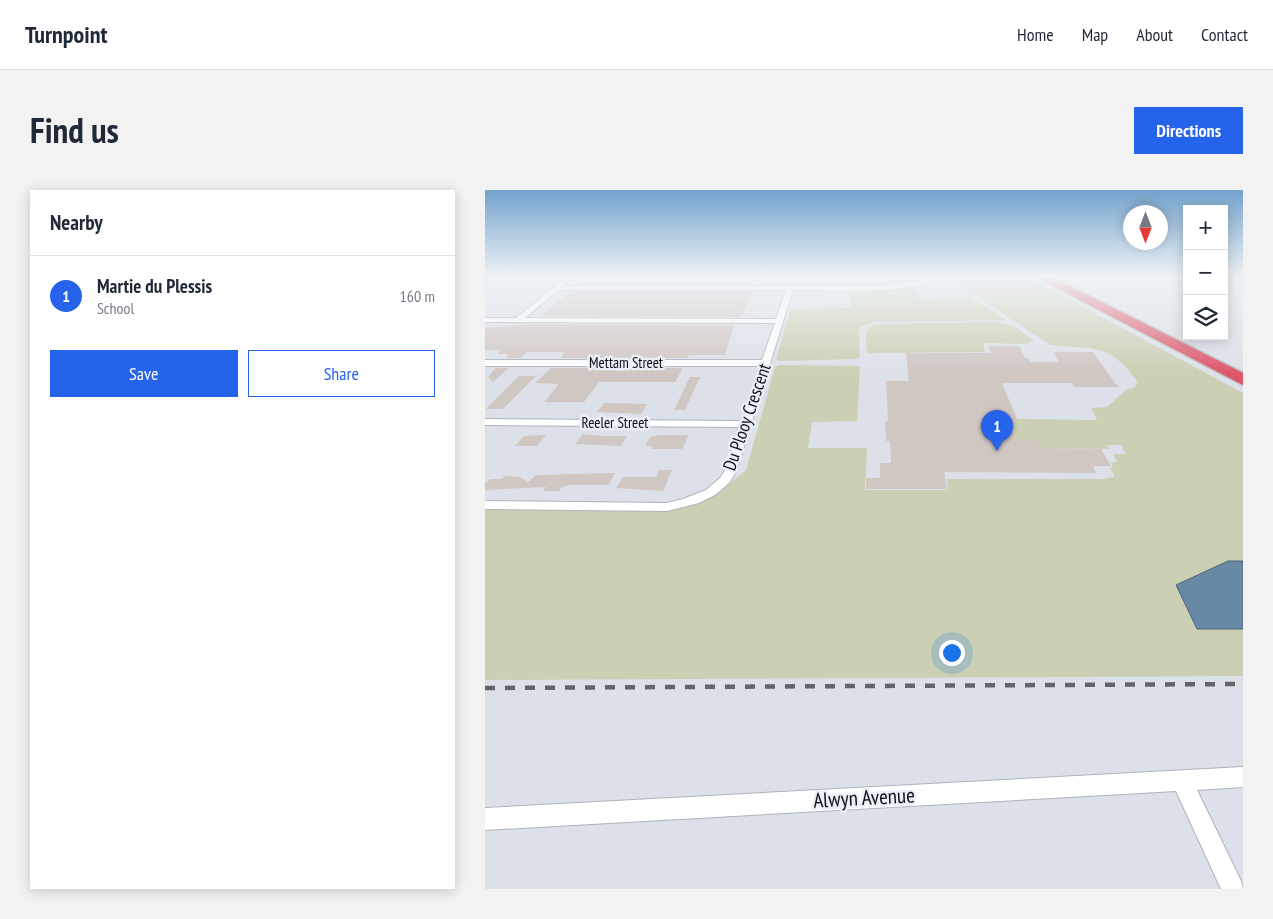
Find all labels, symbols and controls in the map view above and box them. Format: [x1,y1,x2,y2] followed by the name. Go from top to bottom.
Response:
[25,19,107,50] text: Turnpoint
[1017,23,1054,46] text: Home
[1082,23,1108,46] text: Map
[1136,23,1173,46] text: About
[1201,23,1248,46] text: Contact
[30,107,119,153] text: Find us
[1134,107,1243,154] button: Directions
[1123,205,1168,250] north arrow
[1183,205,1228,340] map controls
[1183,205,1228,250] button: +
[50,209,103,236] text: Nearby
[1183,250,1228,295] button: −
[97,274,212,298] text: Martie du Plessis
[62,286,70,306] text: 1
[400,286,435,306] text: 160 m
[1183,295,1228,340] button: layers
[97,298,134,318] text: School
[50,350,238,397] button: Save
[248,350,435,397] button: Share
[589,353,663,372] street label: Mettam Street
[717,360,776,473] street label: Du Plooy Crescent
[981,410,1013,451] pin: 1
[582,413,648,432] street label: Reeler Street
[939,640,965,666] your location
[813,781,915,814] street label: Alwyn Avenue

